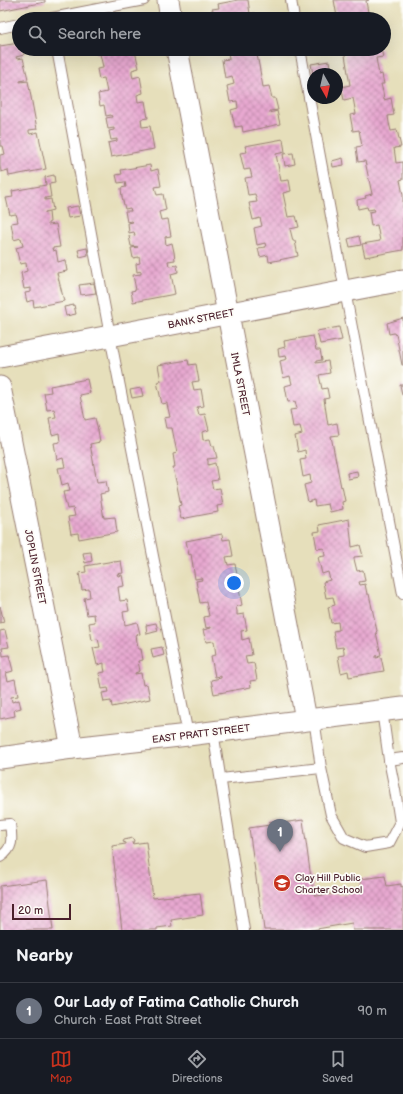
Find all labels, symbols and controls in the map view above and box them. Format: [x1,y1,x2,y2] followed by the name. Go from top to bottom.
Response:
[12,12,391,56] search box
[26,23,48,45] icon: search
[58,25,141,44] text: Search here
[307,68,343,104] north arrow
[167,307,236,331] street label: BANK STREET
[228,351,252,417] street label: IMLA STREET
[22,529,48,606] street label: JOPLIN STREET
[224,573,244,593] your location
[152,722,251,746] street label: EAST PRATT STREET
[267,819,293,852] pin: 1
[295,872,362,896] place label: Clay Hill Public Charter School
[272,873,292,893] school or university icon: Clay Hill Public Charter School
[12,902,71,921] scale bar
[18,904,43,917] text: 20 m
[16,946,73,966] text: Nearby
[54,993,299,1012] text: Our Lady of Fatima Catholic Church
[26,1003,32,1019] text: 1
[358,1003,387,1019] text: 90 m
[54,1012,201,1028] text: Church · East Pratt Street
[50,1048,72,1085] tab: Map
[172,1048,222,1085] tab: Directions
[322,1048,353,1085] tab: Saved

